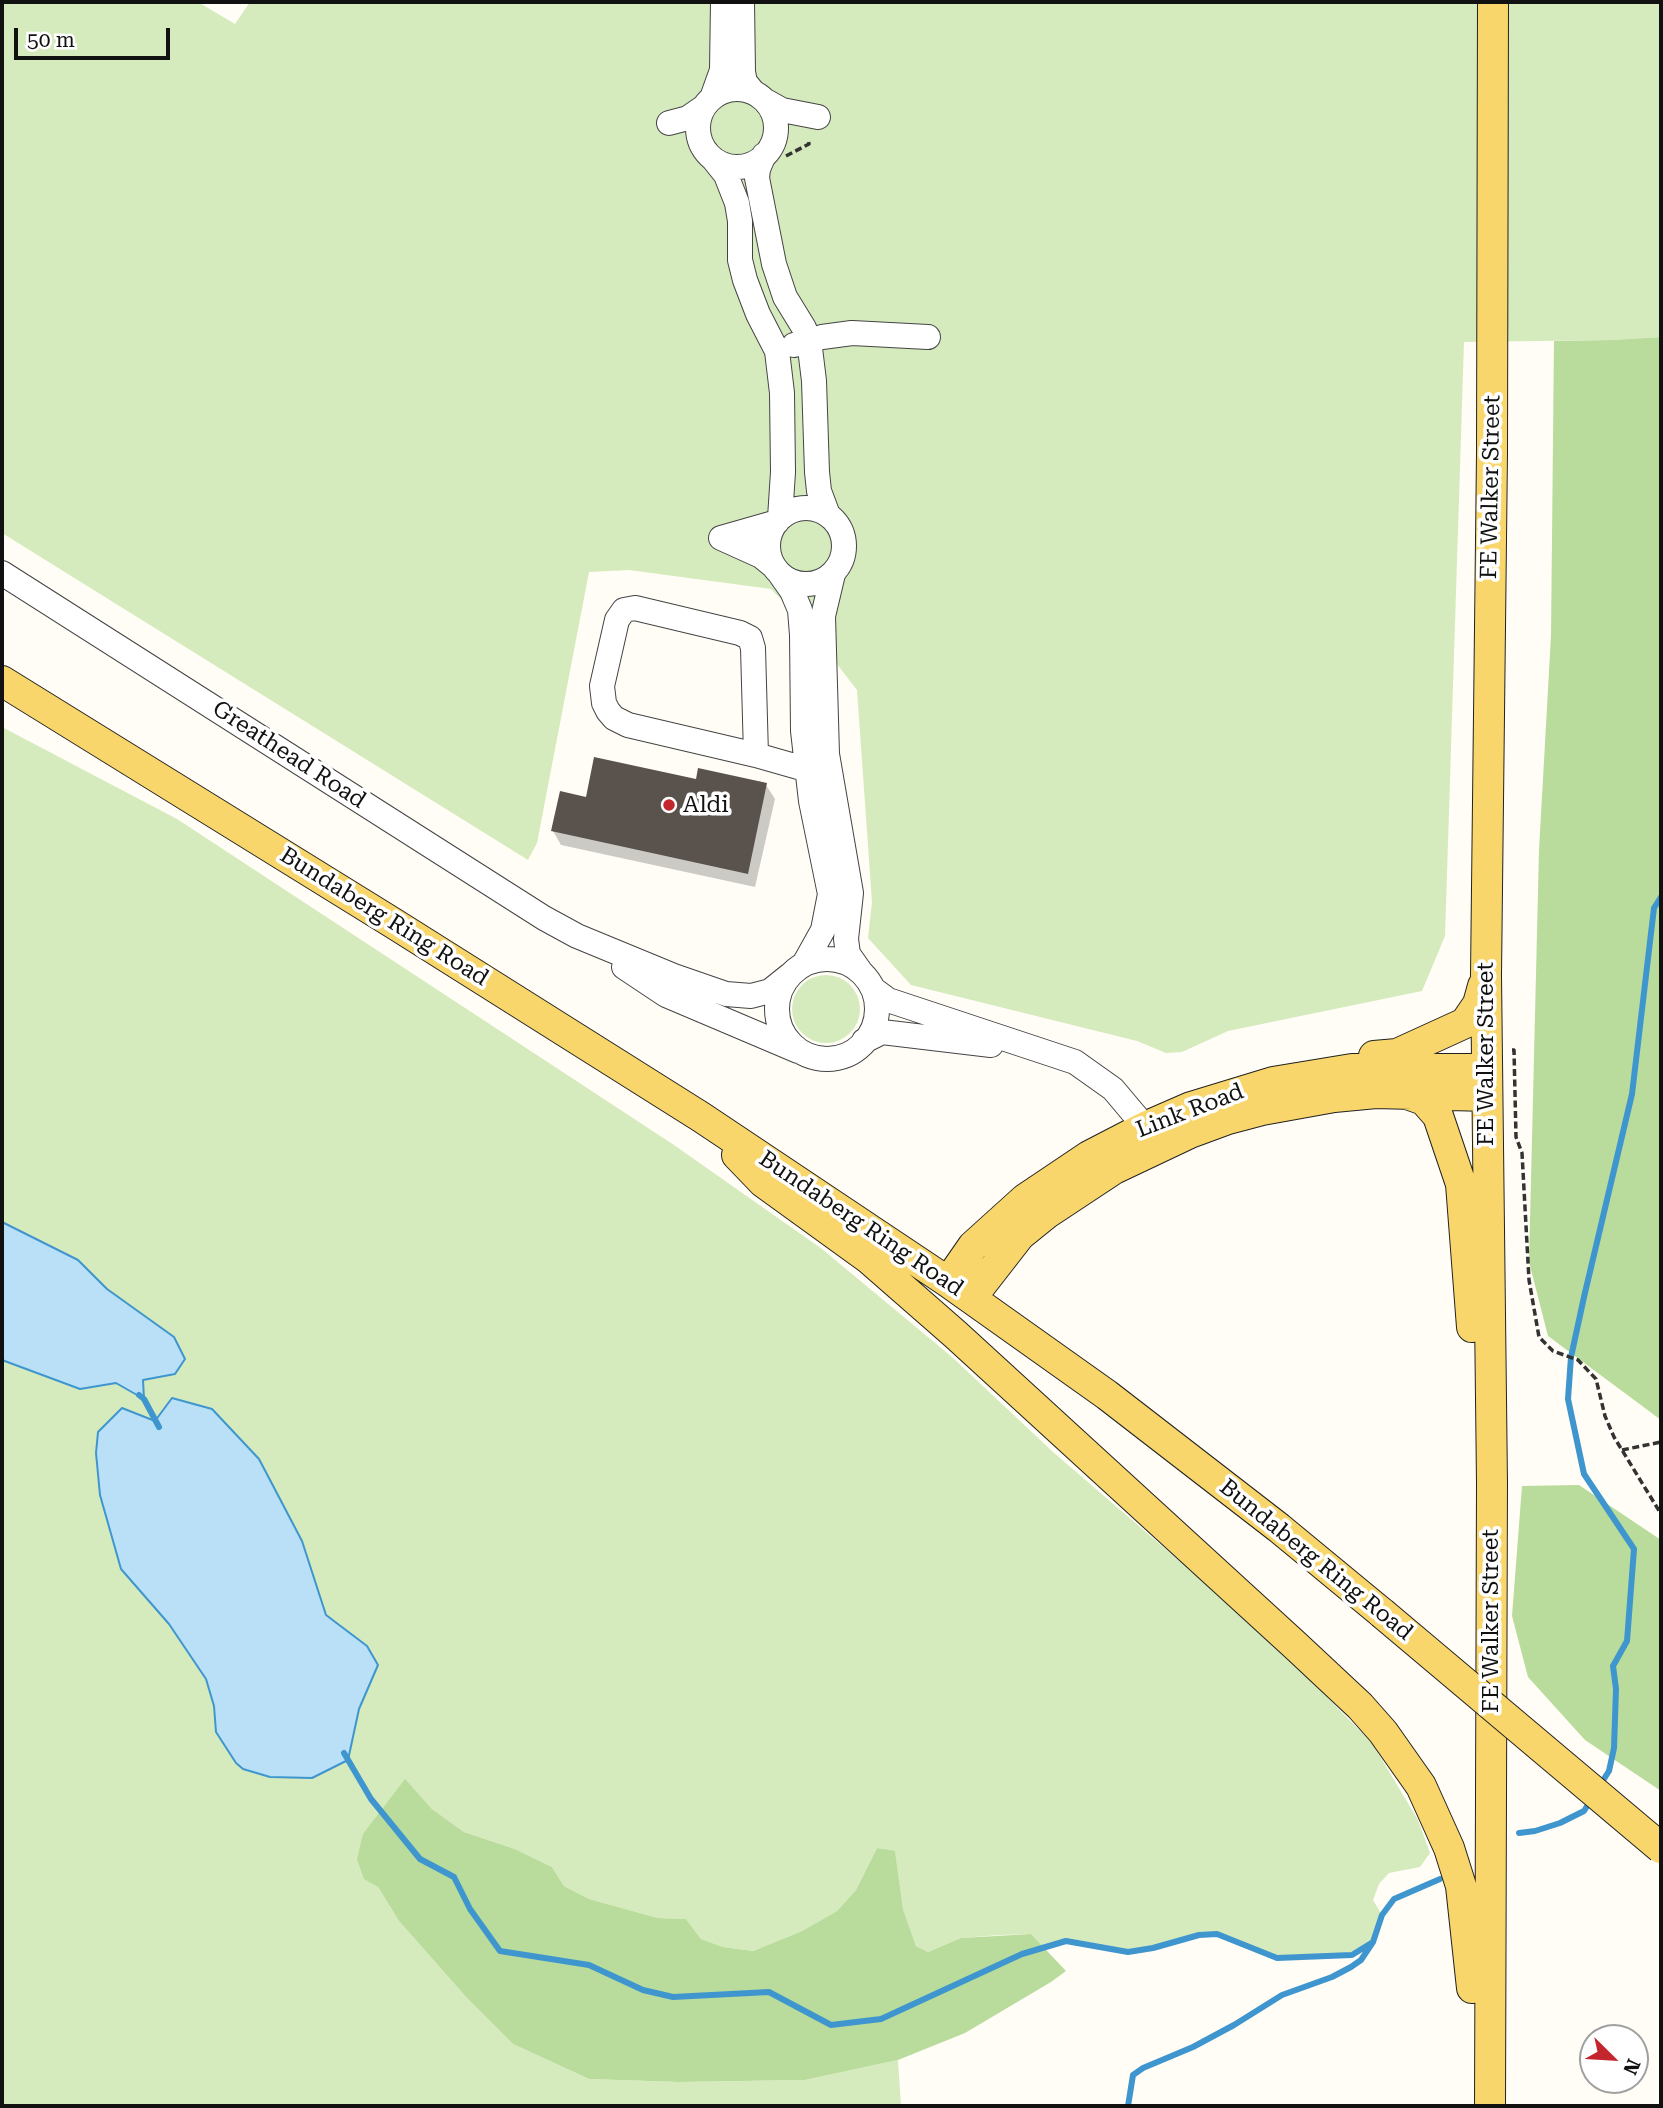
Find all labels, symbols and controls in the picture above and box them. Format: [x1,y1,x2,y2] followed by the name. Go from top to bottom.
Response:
[18,14,173,58] scale bar
[27,28,75,52] text: 50 m
[1476,395,1506,579] street label: FE Walker Street
[207,695,371,815] street label: Greathead Road
[683,791,729,819] place label: Aldi
[661,797,677,813] marker: Aldi
[275,842,493,992] street label: Bundaberg Ring Road
[1472,962,1500,1146] street label: FE Walker Street
[1132,1078,1248,1144] street label: Link Road
[754,1145,968,1303] street label: Bundaberg Ring Road
[1214,1474,1418,1646] street label: Bundaberg Ring Road
[1477,1529,1505,1713] street label: FE Walker Street
[1579,2024,1649,2094] north arrow
[1618,2056,1645,2078] text: N

